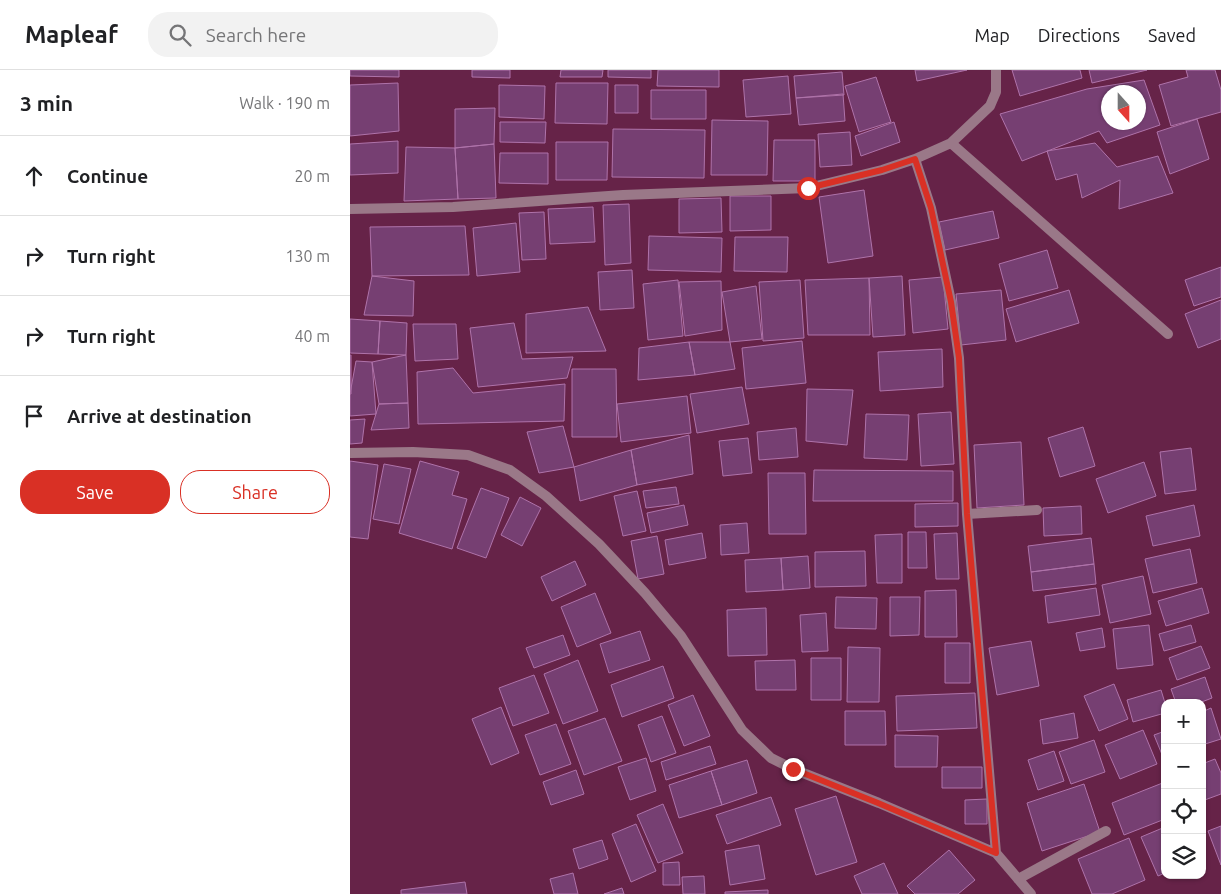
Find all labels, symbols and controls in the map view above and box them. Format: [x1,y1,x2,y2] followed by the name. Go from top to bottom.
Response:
[148,12,498,57] search box
[25,21,118,48] text: Mapleaf
[166,21,194,49] icon: search
[206,24,306,46] text: Search here
[974,25,1010,45] text: Map
[1038,25,1120,45] text: Directions
[1148,25,1196,45] text: Saved
[1101,85,1146,130] north arrow
[20,91,73,115] text: 3 min
[239,94,330,112] text: Walk · 190 m
[20,162,48,190] icon: ahead
[67,165,148,187] text: Continue
[294,167,330,185] text: 20 m
[797,177,820,200] route start
[20,242,48,270] icon: right
[67,245,155,267] text: Turn right
[285,247,330,265] text: 130 m
[20,322,48,350] icon: right
[67,325,155,347] text: Turn right
[294,327,330,345] text: 40 m
[20,402,48,430] icon: arrive
[67,405,252,427] text: Arrive at destination
[20,470,170,514] button: Save
[180,470,330,514] button: Share
[1161,699,1206,879] map controls
[1161,699,1206,744] button: +
[1161,744,1206,789] button: −
[782,758,805,781] route end
[1161,789,1206,834] button: locate
[1161,834,1206,879] button: layers

